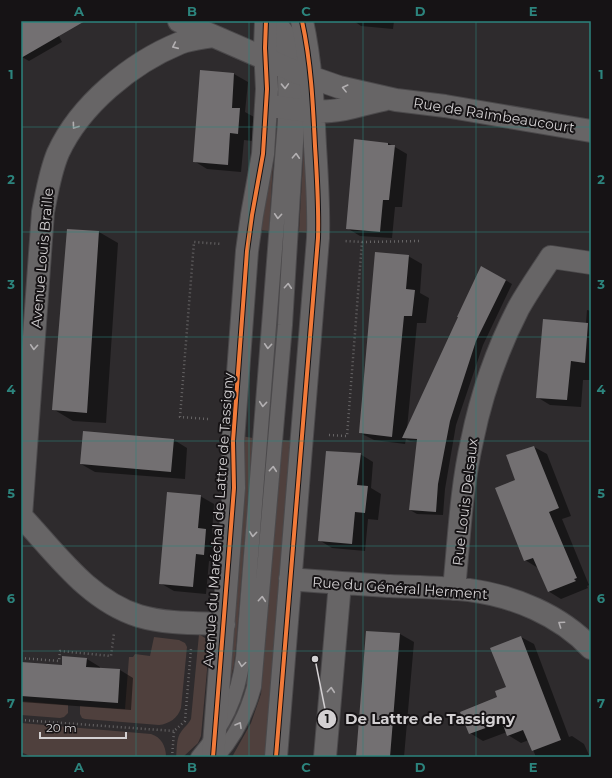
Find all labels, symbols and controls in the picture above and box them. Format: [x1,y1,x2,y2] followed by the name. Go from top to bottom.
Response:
[73,3,85,19] text: A
[187,3,197,19] text: B
[301,3,311,19] text: C
[415,3,426,19] text: D
[529,3,538,19] text: E
[172,41,179,49] one-way arrow
[8,66,14,82] text: 1
[598,66,604,82] text: 1
[280,83,289,89] one-way arrow
[341,84,348,92] one-way arrow
[412,93,576,137] street label: Rue de Raimbeaucourt
[73,121,80,128] one-way arrow
[291,153,300,159] one-way arrow
[7,171,15,187] text: 2
[597,171,605,187] text: 2
[27,187,57,329] street label: Avenue Louis Braille
[273,213,282,219] one-way arrow
[6,276,15,292] text: 3
[596,276,605,292] text: 3
[283,283,292,289] one-way arrow
[263,343,272,349] one-way arrow
[29,344,38,350] one-way arrow
[199,371,237,668] street label: Avenue du Maréchal de Lattre de Tassigny
[7,381,16,397] text: 4
[597,381,606,397] text: 4
[259,401,268,407] one-way arrow
[448,437,482,567] street label: Rue Louis Delsaux
[268,466,277,472] one-way arrow
[7,485,15,501] text: 5
[597,485,605,501] text: 5
[249,531,258,537] one-way arrow
[312,573,489,603] street label: Rue du Général Herment
[7,590,16,606] text: 6
[597,590,606,606] text: 6
[257,596,266,602] one-way arrow
[558,622,565,629] one-way arrow
[238,661,247,667] one-way arrow
[326,687,335,693] one-way arrow
[7,695,15,711] text: 7
[597,695,605,711] text: 7
[317,706,523,733] callout: De Lattre de Tassigny
[345,709,516,728] text: De Lattre de Tassigny
[325,711,329,726] text: 1
[40,714,126,740] scale bar
[46,720,77,735] text: 20 m
[235,722,242,729] one-way arrow
[73,759,85,775] text: A
[187,759,197,775] text: B
[301,759,311,775] text: C
[415,759,426,775] text: D
[529,759,538,775] text: E

